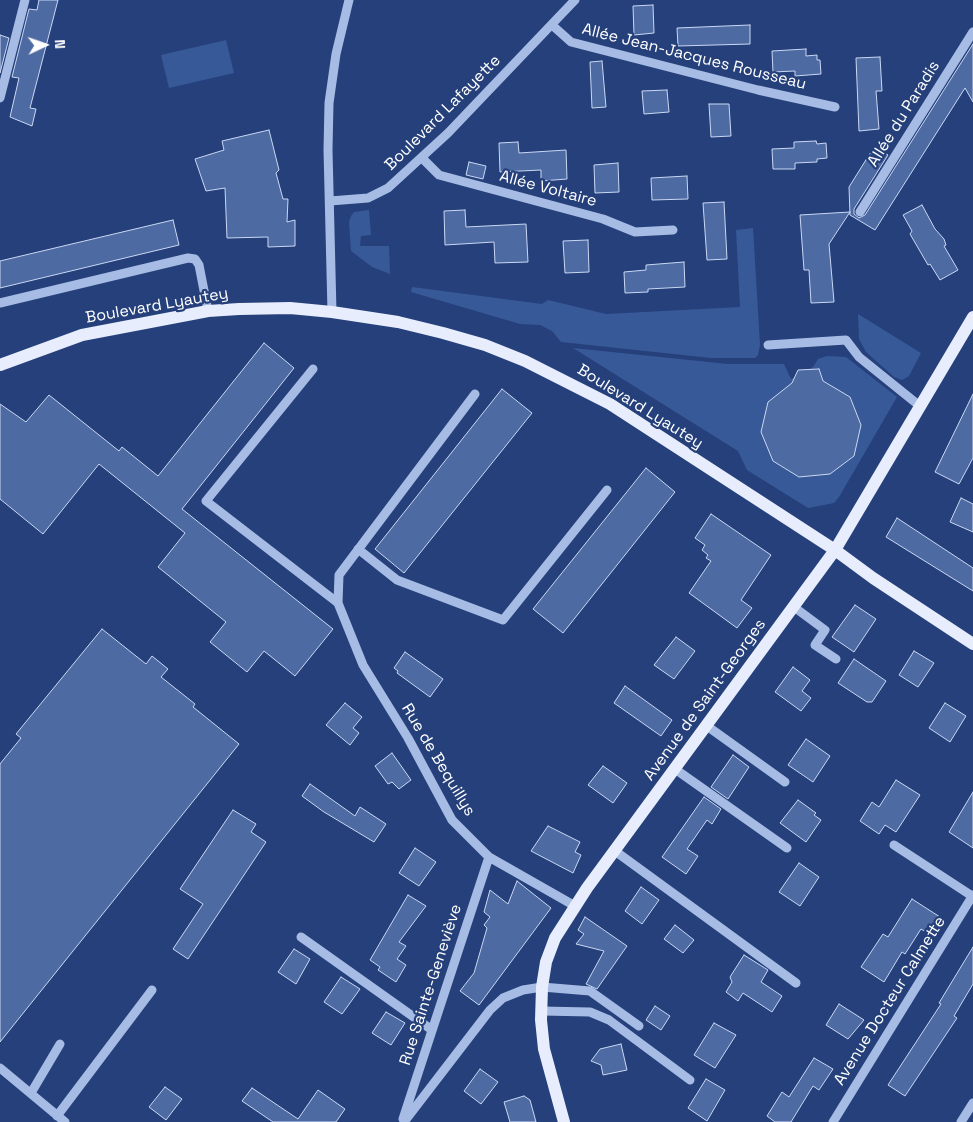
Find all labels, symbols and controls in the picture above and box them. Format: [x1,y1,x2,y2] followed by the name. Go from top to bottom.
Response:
[20,20,70,70] north arrow
[580,20,808,94] street label: Allée Jean-Jacques Rousseau
[51,39,69,49] text: N
[381,51,505,175] street label: Boulevard Lafayette
[864,58,944,170] street label: Allée du Paradis
[497,167,599,211] street label: Allée Voltaire
[84,284,230,328] street label: Boulevard Lyautey
[574,361,706,453] street label: Boulevard Lyautey
[640,615,770,785] street label: Avenue de Saint-Georges
[397,700,479,820] street label: Rue de Bequillys
[396,902,466,1068] street label: Rue Sainte-Geneviève
[830,913,950,1089] street label: Avenue Docteur Calmette

